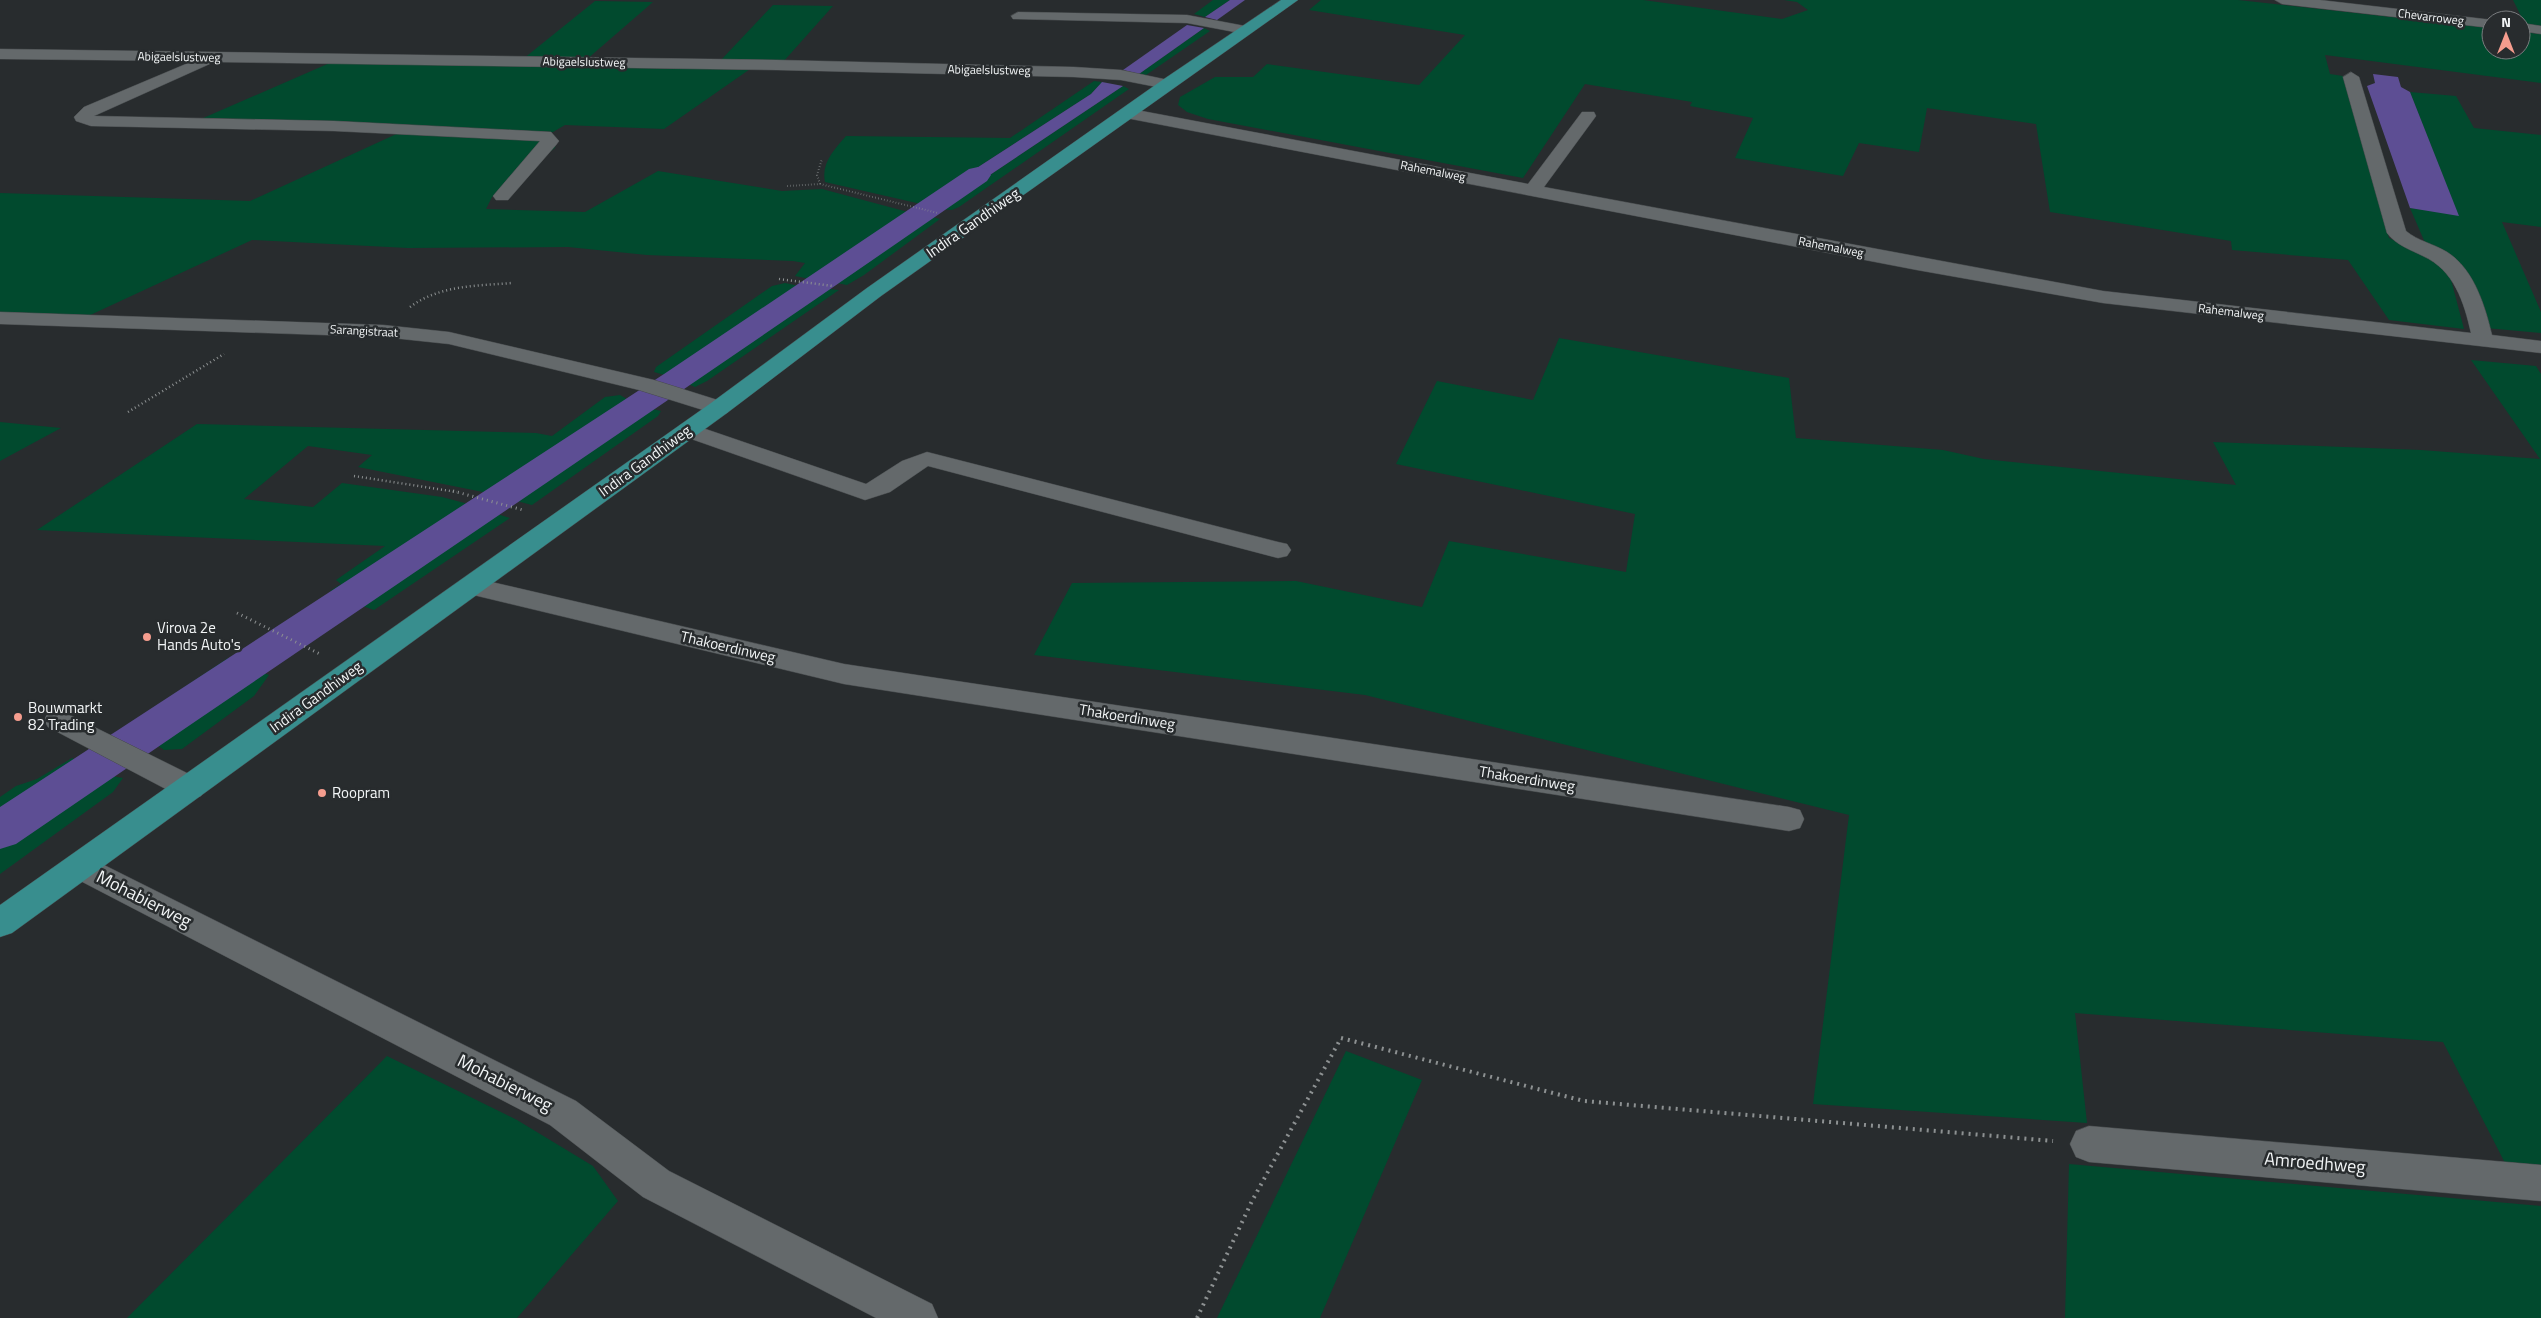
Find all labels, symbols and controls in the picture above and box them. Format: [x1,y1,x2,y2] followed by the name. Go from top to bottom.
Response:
[2397,3,2465,30] street label: Chevarroweg
[2481,10,2531,60] north arrow
[2501,11,2511,32] text: N
[137,46,221,67] street label: Abigaelslustweg
[542,51,626,72] street label: Abigaelslustweg
[947,59,1031,80] street label: Abigaelslustweg
[1399,155,1467,186] street label: Rahemalweg
[921,182,1024,263] street label: Indira Gandhiweg
[1797,231,1865,262] street label: Rahemalweg
[2197,298,2265,325] street label: Rahemalweg
[330,319,399,342] street label: Sarangistraat
[594,419,696,502] street label: Indira Gandhiweg
[157,616,241,656] place label: Virova 2e Hands Auto's
[678,624,778,669] street label: Thakoerdinweg
[141,631,153,643] marker: Virova 2e Hands Auto's
[265,655,367,738] street label: Indira Gandhiweg
[28,696,103,736] place label: Bouwmarkt 82 Trading
[1077,698,1177,735] street label: Thakoerdinweg
[12,711,24,723] marker: Bouwmarkt 82 Trading
[1477,760,1577,797] street label: Thakoerdinweg
[332,781,390,804] place label: Roopram
[316,787,328,799] marker: Roopram
[92,863,197,934] street label: Mohabierweg
[453,1047,558,1118] street label: Mohabierweg
[2263,1145,2367,1180] street label: Amroedhweg

